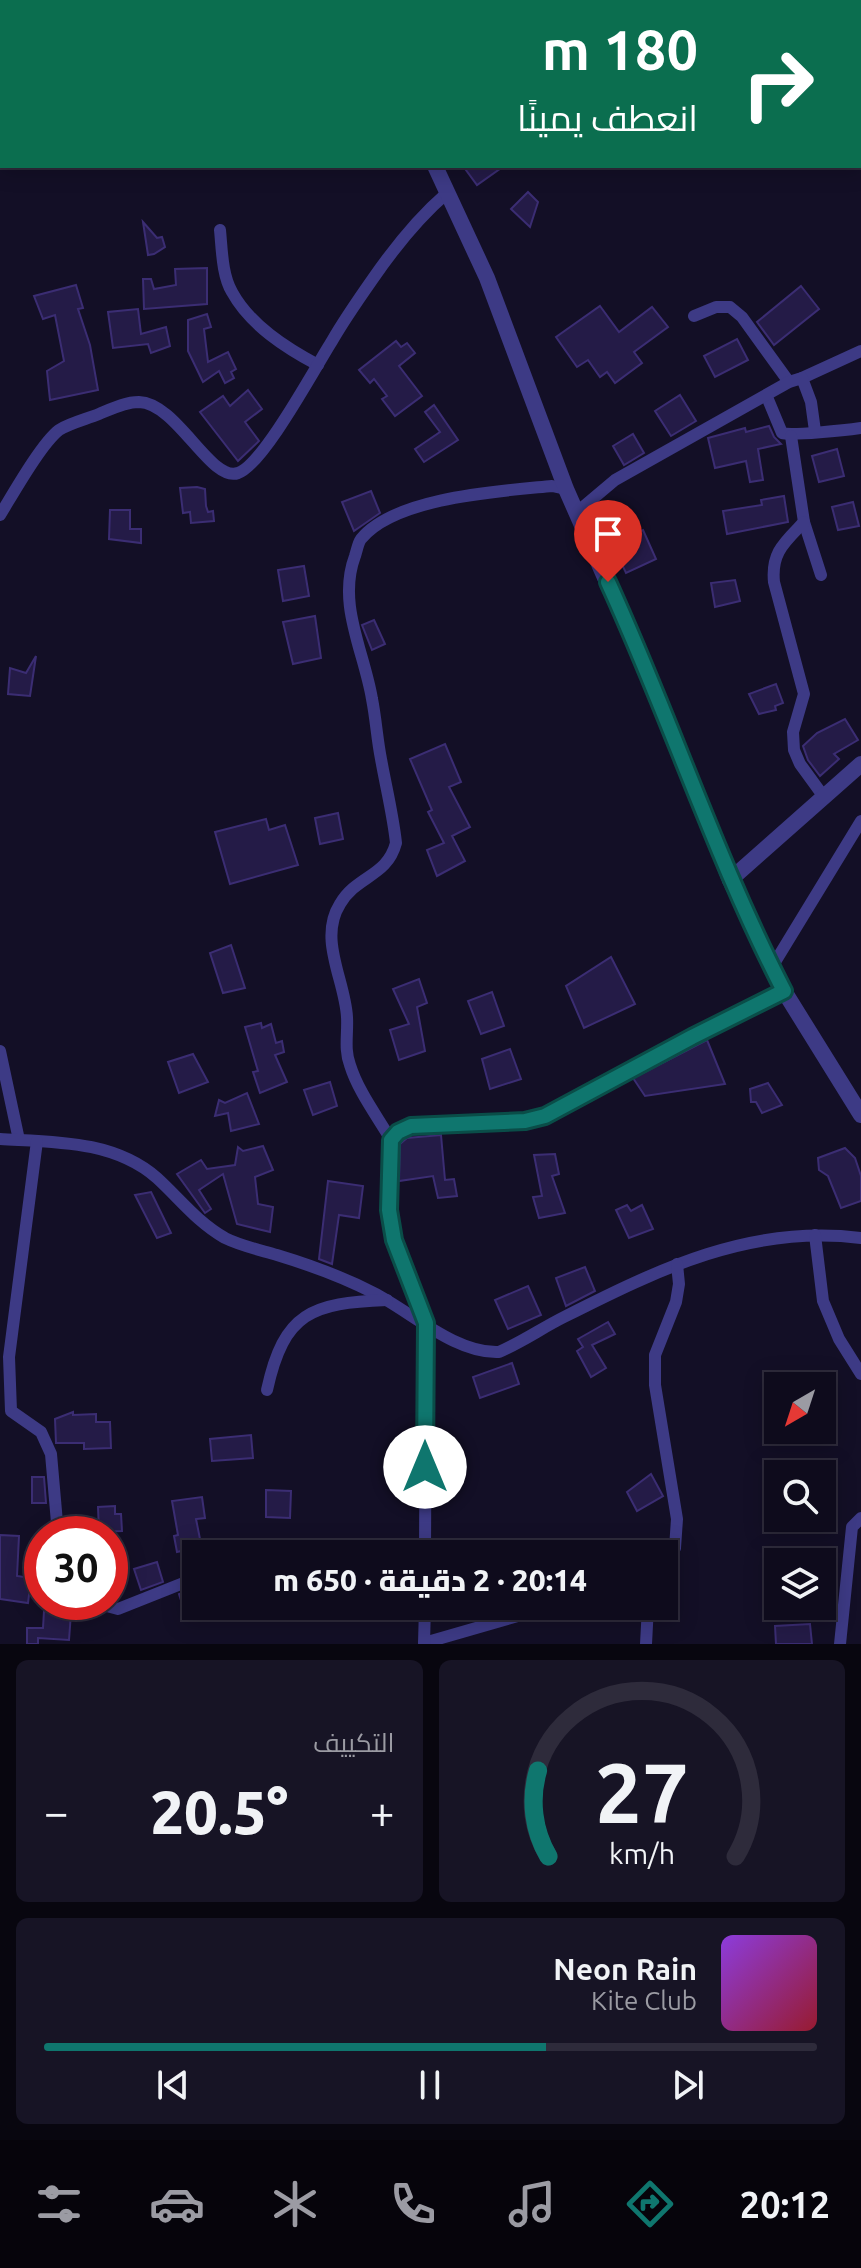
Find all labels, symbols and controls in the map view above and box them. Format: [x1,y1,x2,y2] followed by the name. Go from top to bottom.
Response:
[542,18,698,81] text: 180 m
[726,32,830,136] icon: right
[517,97,698,138] text: انعطف يمينًا
[574,500,642,582] pin
[586,512,630,556] icon: arrive
[764,1372,836,1444] north arrow
[764,1372,836,1620] map controls
[383,1425,467,1509] position arrow
[764,1460,836,1532] button: search
[24,1516,128,1620] speed limit sign: 30
[764,1548,836,1620] button: layers
[273,1563,587,1597] text: 20:14 · 2 دقيقة · 650 m
[313,1728,395,1757] text: التكييف
[595,1745,689,1839] text: 27
[150,1778,288,1845] text: 20.5°
[44,1787,69,1836] text: −
[370,1787,395,1836] text: +
[609,1837,675,1869] text: km/h
[553,1952,697,1986] text: Neon Rain
[591,1986,697,2015] text: Kite Club
[151,2063,195,2107] icon: previous
[408,2063,452,2107] icon: pause
[666,2063,710,2107] icon: next
[31,2176,87,2232] icon: filters
[149,2176,205,2232] icon: car
[267,2176,323,2232] icon: climate
[385,2176,441,2232] icon: phone
[504,2176,560,2232] icon: music
[622,2176,678,2232] icon: directions
[740,2184,830,2225] text: 20:12

